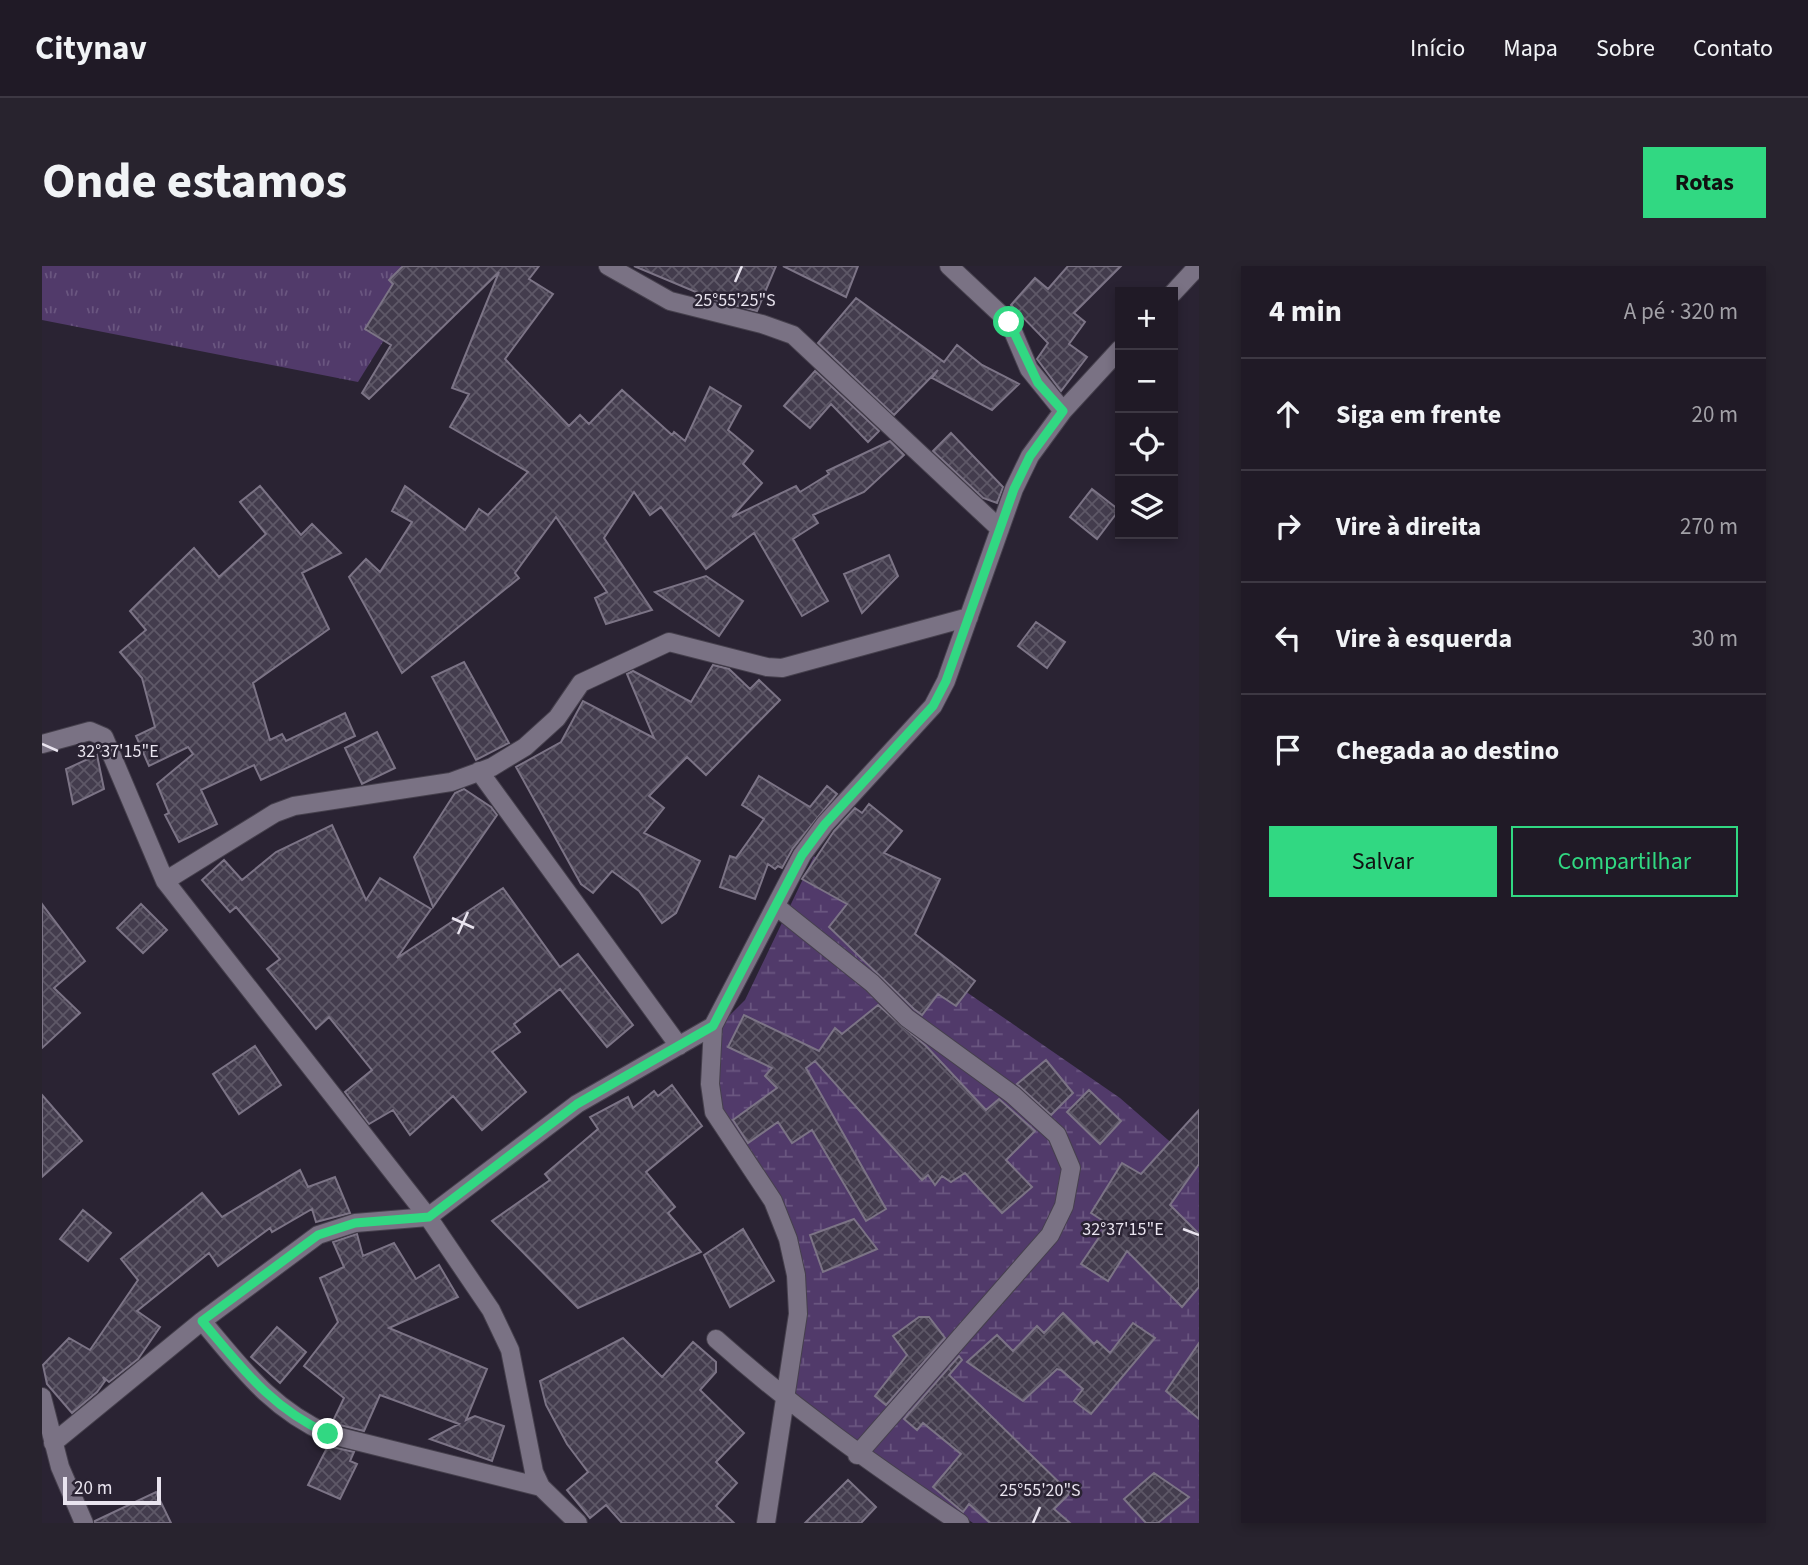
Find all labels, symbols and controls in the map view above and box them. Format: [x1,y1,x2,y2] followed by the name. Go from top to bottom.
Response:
[35,25,147,72] text: Citynav
[1410,31,1465,66] text: Início
[1503,31,1558,66] text: Mapa
[1596,31,1655,66] text: Sobre
[1693,31,1773,66] text: Contato
[42,147,347,217] text: Onde estamos
[1643,147,1766,218] button: Rotas
[1115,287,1178,539] map controls
[1115,287,1178,350] button: +
[694,288,776,313] text: 25°55'25"S
[1269,290,1342,333] text: 4 min
[1624,295,1738,328] text: A pé · 320 m
[993,306,1024,337] route start
[1115,350,1178,413] button: −
[1269,395,1307,433] icon: ahead
[1336,396,1501,433] text: Siga em frente
[1691,398,1738,431] text: 20 m
[1115,413,1178,476] button: locate
[1115,476,1178,539] button: layers
[1269,507,1307,545] icon: right
[1336,508,1481,545] text: Vire à direita
[1680,510,1738,543] text: 270 m
[1269,619,1307,657] icon: left
[1336,620,1512,657] text: Vire à esquerda
[1691,622,1738,655] text: 30 m
[1269,731,1307,769] icon: arrive
[1336,732,1559,769] text: Chegada ao destino
[77,739,159,764] text: 32°37'15"E
[1269,826,1497,897] button: Salvar
[1511,826,1738,897] button: Compartilhar
[1082,1217,1164,1242] text: 32°37'15"E
[312,1418,343,1449] route end
[63,1474,161,1506] scale bar
[74,1475,112,1502] text: 20 m
[999,1478,1081,1503] text: 25°55'20"S

